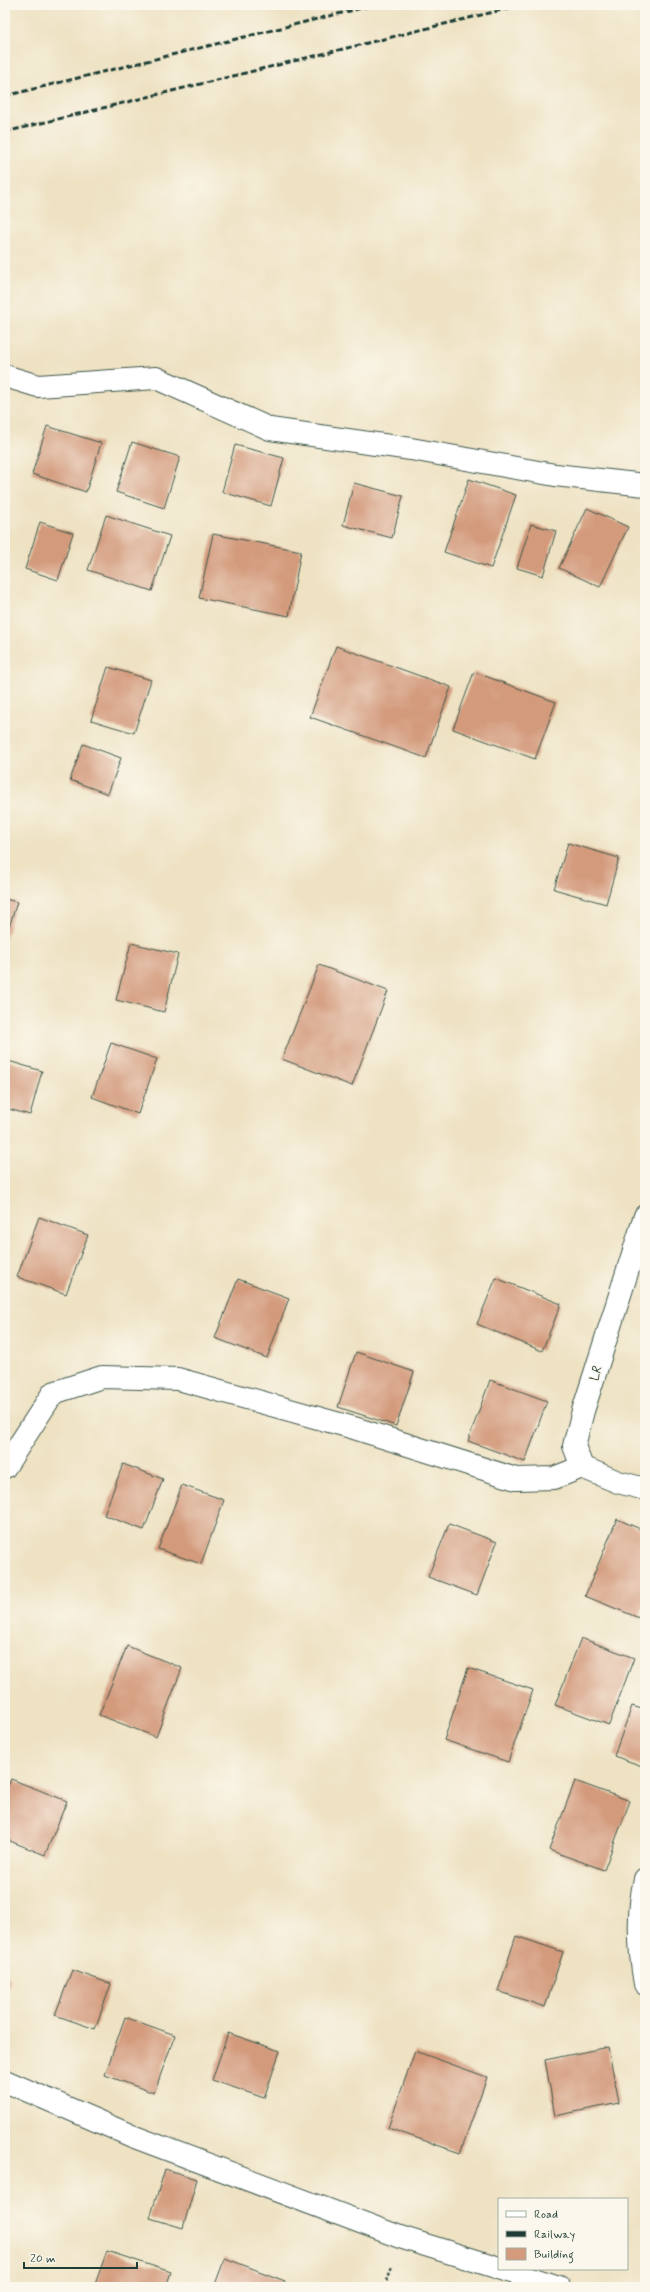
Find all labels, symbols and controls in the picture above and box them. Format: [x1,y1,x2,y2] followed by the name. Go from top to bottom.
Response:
[586,1364,607,1383] street label: LR
[498,2198,628,2270] legend
[534,2207,558,2223] text: Road
[534,2227,576,2243] text: Railway
[24,2244,137,2270] scale bar
[534,2247,574,2264] text: Building
[30,2251,56,2267] text: 20 m

